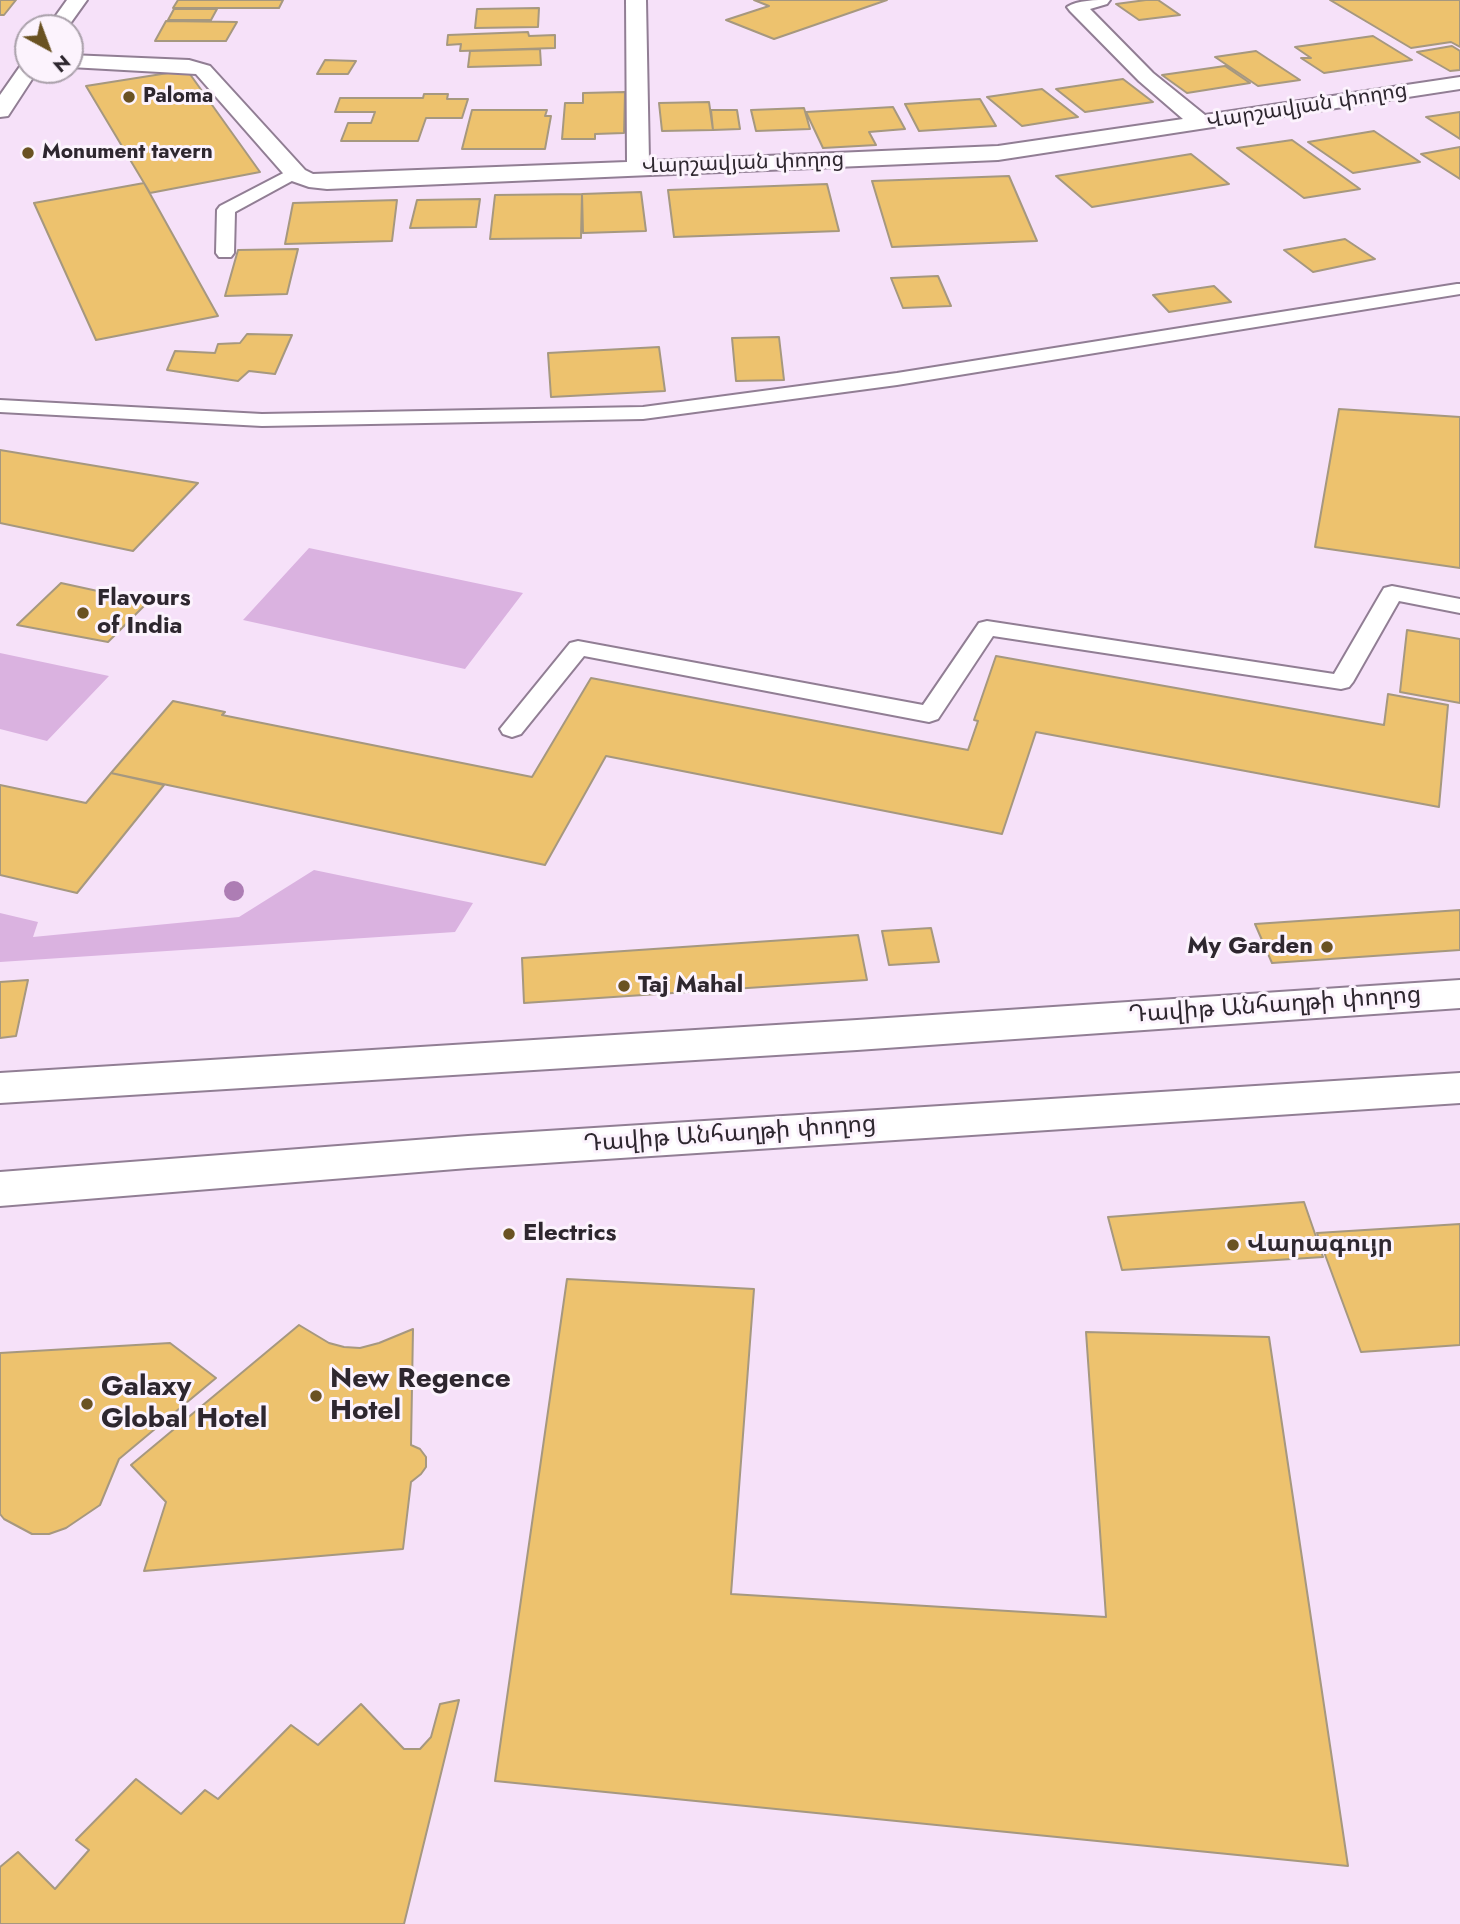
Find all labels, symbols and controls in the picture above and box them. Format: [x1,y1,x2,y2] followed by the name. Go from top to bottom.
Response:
[14,14,84,84] north arrow
[47,49,76,79] text: N
[1205,79,1409,135] street label: Վարշավյան փողոց
[143,84,213,110] place label: Paloma
[121,89,137,105] marker: Paloma
[42,140,213,166] place label: Monument tavern
[20,145,36,161] marker: Monument tavern
[641,148,845,180] street label: Վարշավյան փողոց
[97,585,191,641] place label: Flavours of India
[75,605,91,621] marker: Flavours of India
[1187,933,1313,961] place label: My Garden
[1319,939,1335,955] marker: My Garden
[638,972,743,1000] place label: Taj Mahal
[616,978,632,994] marker: Taj Mahal
[1128,981,1422,1031] street label: Դավիթ Անհաղթի փողոց
[583,1110,877,1160] street label: Դավիթ Անհաղթի փողոց
[523,1220,616,1248] place label: Electrics
[501,1226,517,1242] marker: Electrics
[1247,1231,1393,1259] place label: Վարագույր
[1225,1237,1241,1253] marker: Վարագույր
[330,1363,511,1429] place label: New Regence Hotel
[101,1371,267,1437] place label: Galaxy Global Hotel
[308,1388,324,1404] marker: New Regence Hotel
[79,1396,95,1412] marker: Galaxy Global Hotel

